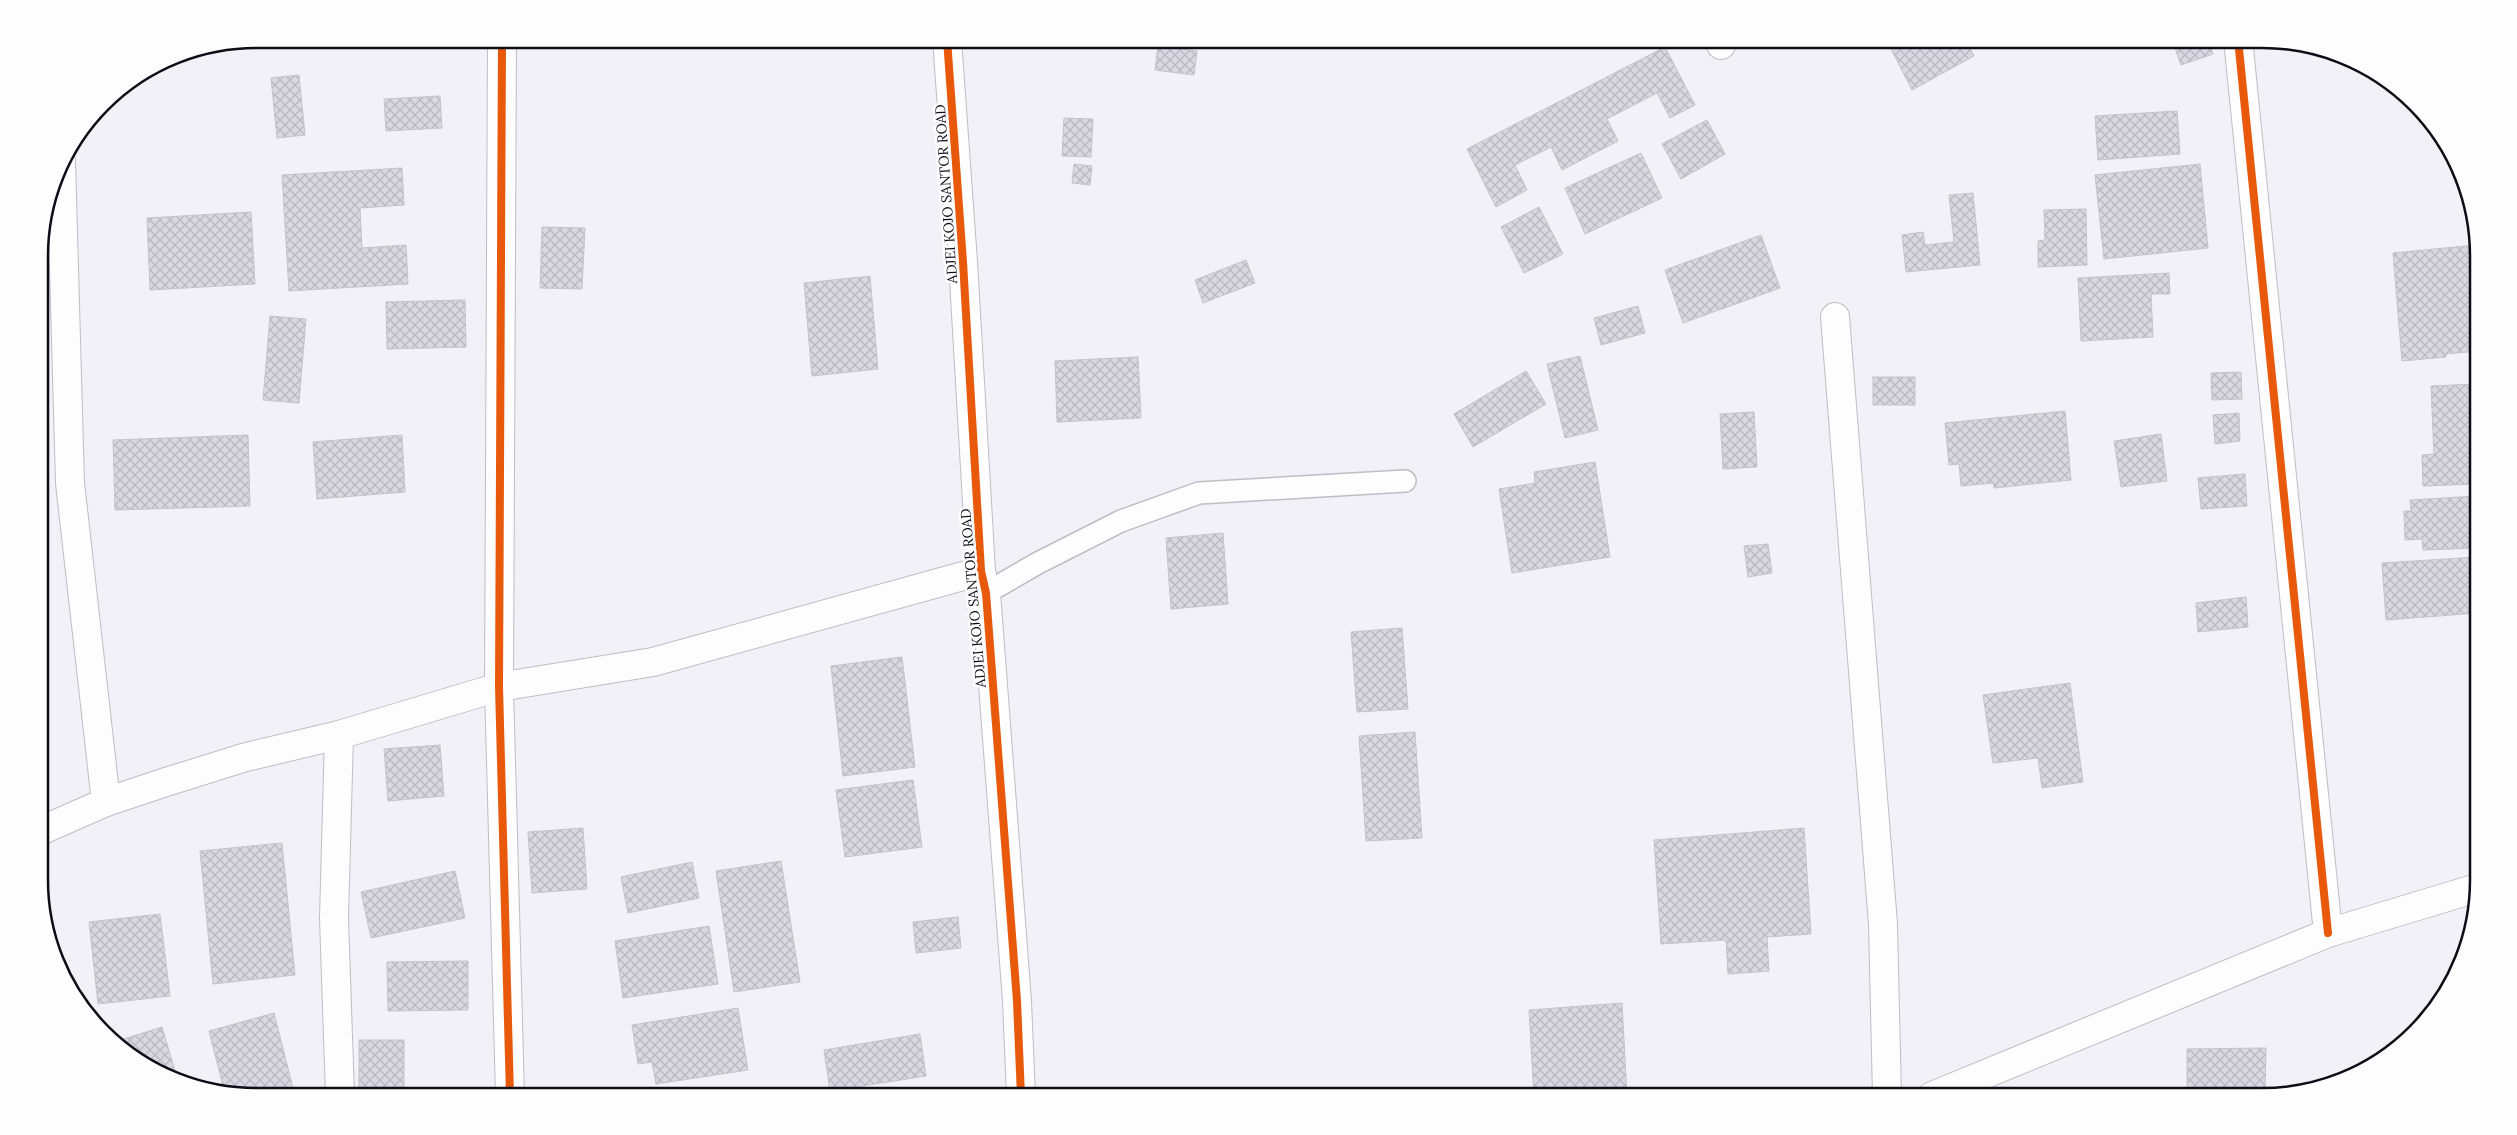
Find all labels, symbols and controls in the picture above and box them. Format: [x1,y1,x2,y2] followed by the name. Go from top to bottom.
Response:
[931,104,961,285] street label: ADJEI KOJO SANTOR ROAD
[956,508,990,689] street label: ADJEI KOJO SANTOR ROAD

